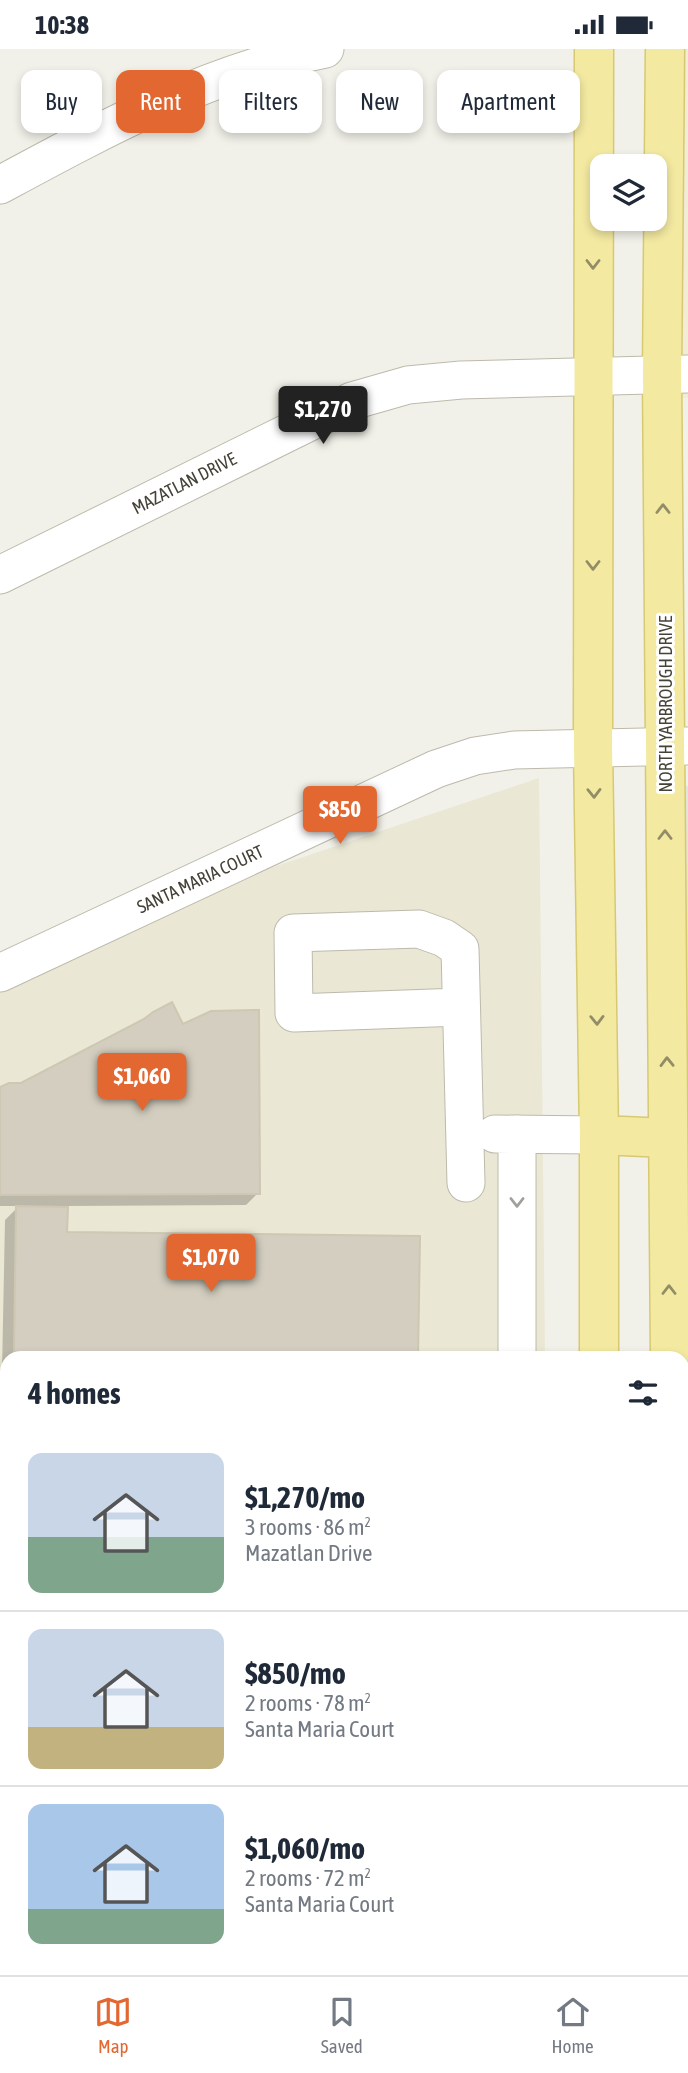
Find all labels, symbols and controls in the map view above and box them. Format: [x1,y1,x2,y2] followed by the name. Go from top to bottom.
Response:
[35,10,89,40] text: 10:38
[21,70,102,133] chip: Buy
[116,70,205,133] chip: Rent
[219,70,322,133] chip: Filters
[336,70,423,133] chip: New
[437,70,580,133] chip: Apartment
[590,154,667,231] map controls
[590,154,667,231] button: layers
[585,259,601,270] one-way arrow
[266,387,380,446] pin: $1,270
[295,396,352,422] text: $1,270
[128,448,240,518] street label: MAZATLAN DRIVE
[655,504,671,514] one-way arrow
[585,560,601,571] one-way arrow
[655,615,676,793] street label: NORTH YARBROUGH DRIVE
[299,787,381,846] pin: $850
[586,788,602,798] one-way arrow
[319,796,361,822] text: $850
[657,829,673,840] one-way arrow
[133,840,267,917] street label: SANTA MARIA COURT
[589,1015,605,1026] one-way arrow
[85,1053,199,1113] pin: $1,060
[659,1057,675,1067] one-way arrow
[114,1063,171,1089] text: $1,060
[509,1197,525,1208] one-way arrow
[154,1235,268,1294] pin: $1,070
[183,1244,240,1270] text: $1,070
[661,1284,677,1295] one-way arrow
[624,1374,662,1412] icon: filters
[28,1376,121,1410] text: 4 homes
[245,1480,365,1514] text: $1,270/mo
[84,1481,168,1565] icon: home
[245,1514,371,1540] text: 3 rooms · 86 m²
[245,1540,372,1566] text: Mazatlan Drive
[245,1656,346,1690] text: $850/mo
[84,1657,168,1741] icon: home
[245,1690,371,1716] text: 2 rooms · 78 m²
[245,1716,394,1742] text: Santa Maria Court
[245,1831,365,1865] text: $1,060/mo
[84,1832,168,1916] icon: home
[245,1865,371,1891] text: 2 rooms · 72 m²
[245,1891,394,1917] text: Santa Maria Court
[94,1993,132,2057] tab: Map
[321,1993,363,2057] tab: Saved
[551,1993,594,2057] tab: Home

